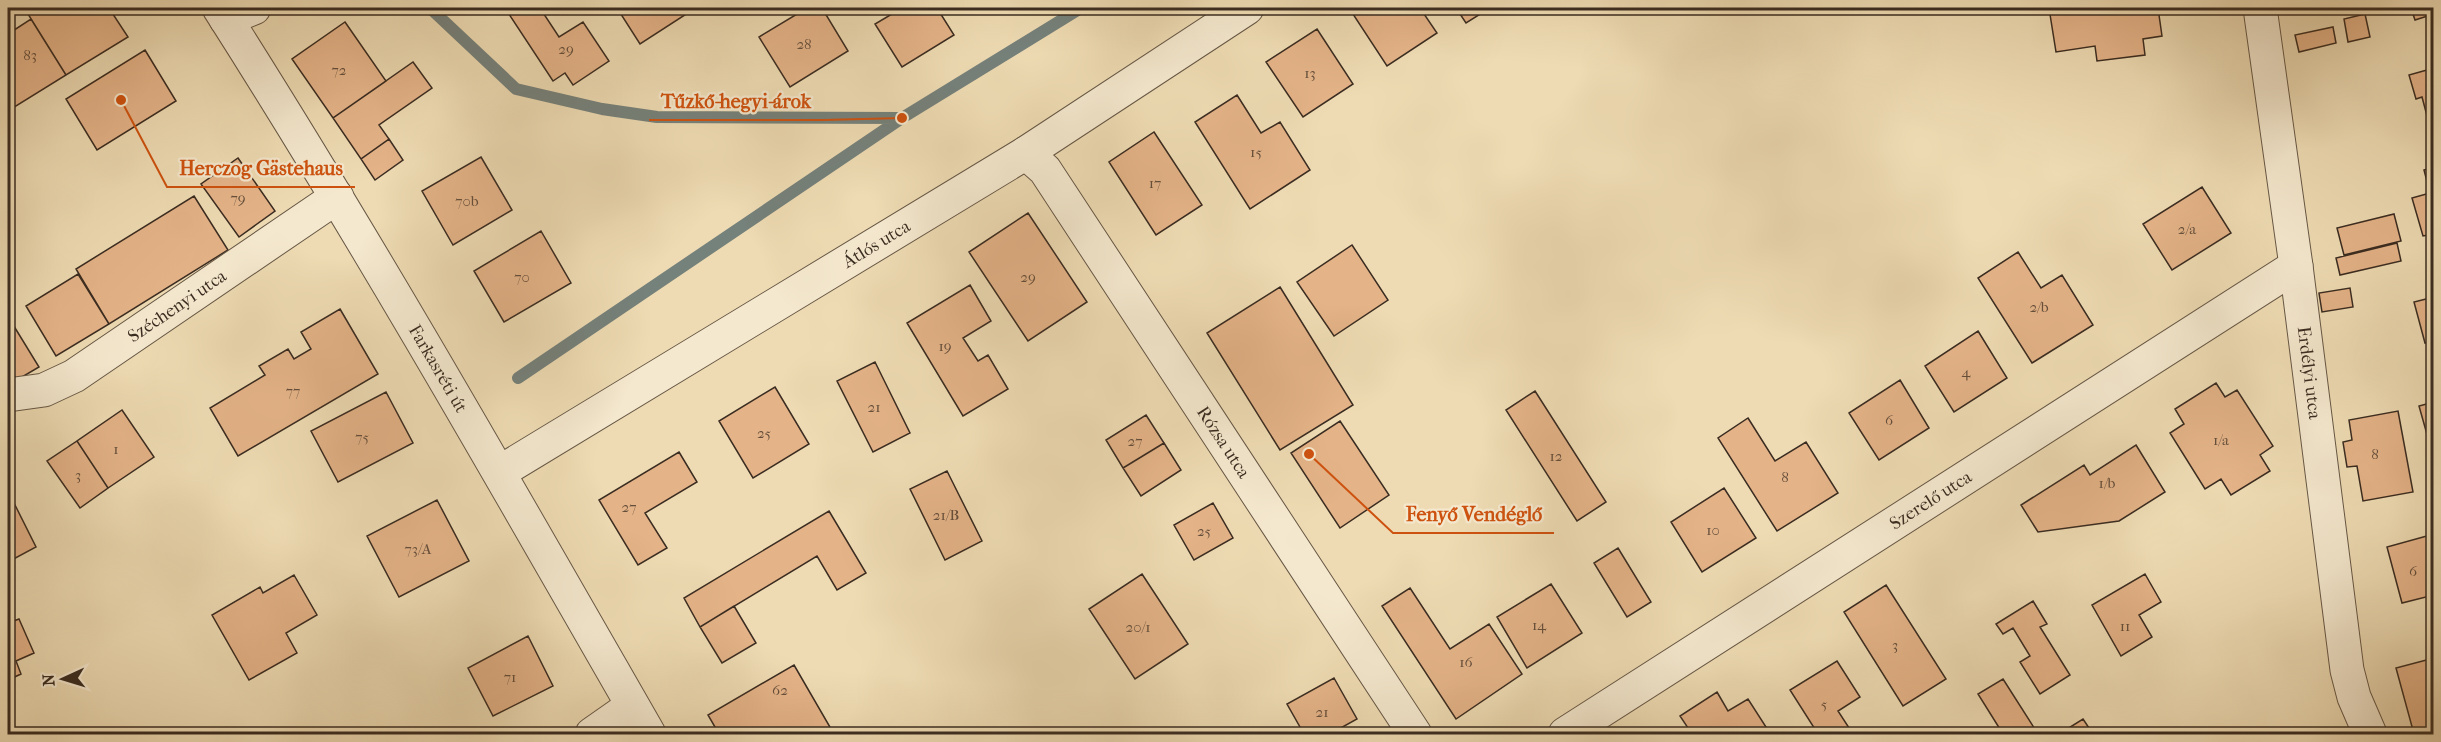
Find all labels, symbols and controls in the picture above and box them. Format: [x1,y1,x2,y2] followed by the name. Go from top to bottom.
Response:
[796,35,812,53] house number: 28
[558,40,574,58] house number: 29
[23,46,37,64] house number: 83
[332,61,347,79] house number: 72
[1304,64,1316,82] house number: 13
[649,82,823,120] callout: Tűzkő-hegyi-árok
[660,90,812,113] text: Tűzkő-hegyi-árok
[1250,143,1262,161] house number: 15
[167,149,355,187] callout: Herczog Gästehaus
[179,157,343,180] text: Herczog Gästehaus
[1149,174,1161,192] house number: 17
[230,189,246,207] house number: 79
[455,192,479,210] house number: 70b
[837,215,914,273] street label: Átlós utca
[2178,220,2197,238] house number: 2/a
[124,265,231,347] street label: Széchenyi utca
[514,268,530,286] house number: 70
[1020,268,1036,286] house number: 29
[2029,298,2049,316] house number: 2/b
[404,321,472,417] street label: Farkasréti út
[2293,325,2326,421] street label: Erdélyi utca
[938,337,952,355] house number: 19
[1962,363,1972,381] house number: 4
[286,382,300,400] house number: 77
[867,398,881,416] house number: 21
[1192,402,1255,483] street label: Rózsa utca
[1885,411,1894,429] house number: 6
[757,424,771,442] house number: 25
[355,428,369,446] house number: 75
[2213,431,2230,449] house number: 1/a
[1128,432,1142,450] house number: 27
[113,440,119,458] house number: 1
[2371,445,2379,463] house number: 8
[1549,447,1563,465] house number: 12
[75,466,81,484] house number: 3
[1886,466,1976,534] street label: Szerelő utca
[1781,468,1789,486] house number: 8
[2099,474,2116,492] house number: 1/b
[1393,495,1554,533] callout: Fenyő Vendéglő
[622,498,636,516] house number: 27
[1405,503,1543,526] text: Fenyő Vendéglő
[933,506,959,524] house number: 21/B
[1706,521,1720,539] house number: 10
[1197,522,1211,540] house number: 25
[405,540,432,558] house number: 73/A
[2409,562,2418,580] house number: 6
[1532,616,1547,634] house number: 14
[2120,617,2130,635] house number: 11
[1126,618,1151,636] house number: 20/1
[1892,636,1898,654] house number: 3
[33,649,93,709] north arrow
[1459,653,1474,671] house number: 16
[504,668,516,686] house number: 71
[39,672,58,687] text: N
[772,681,788,699] house number: 62
[1821,695,1827,713] house number: 5
[1315,703,1329,721] house number: 21

